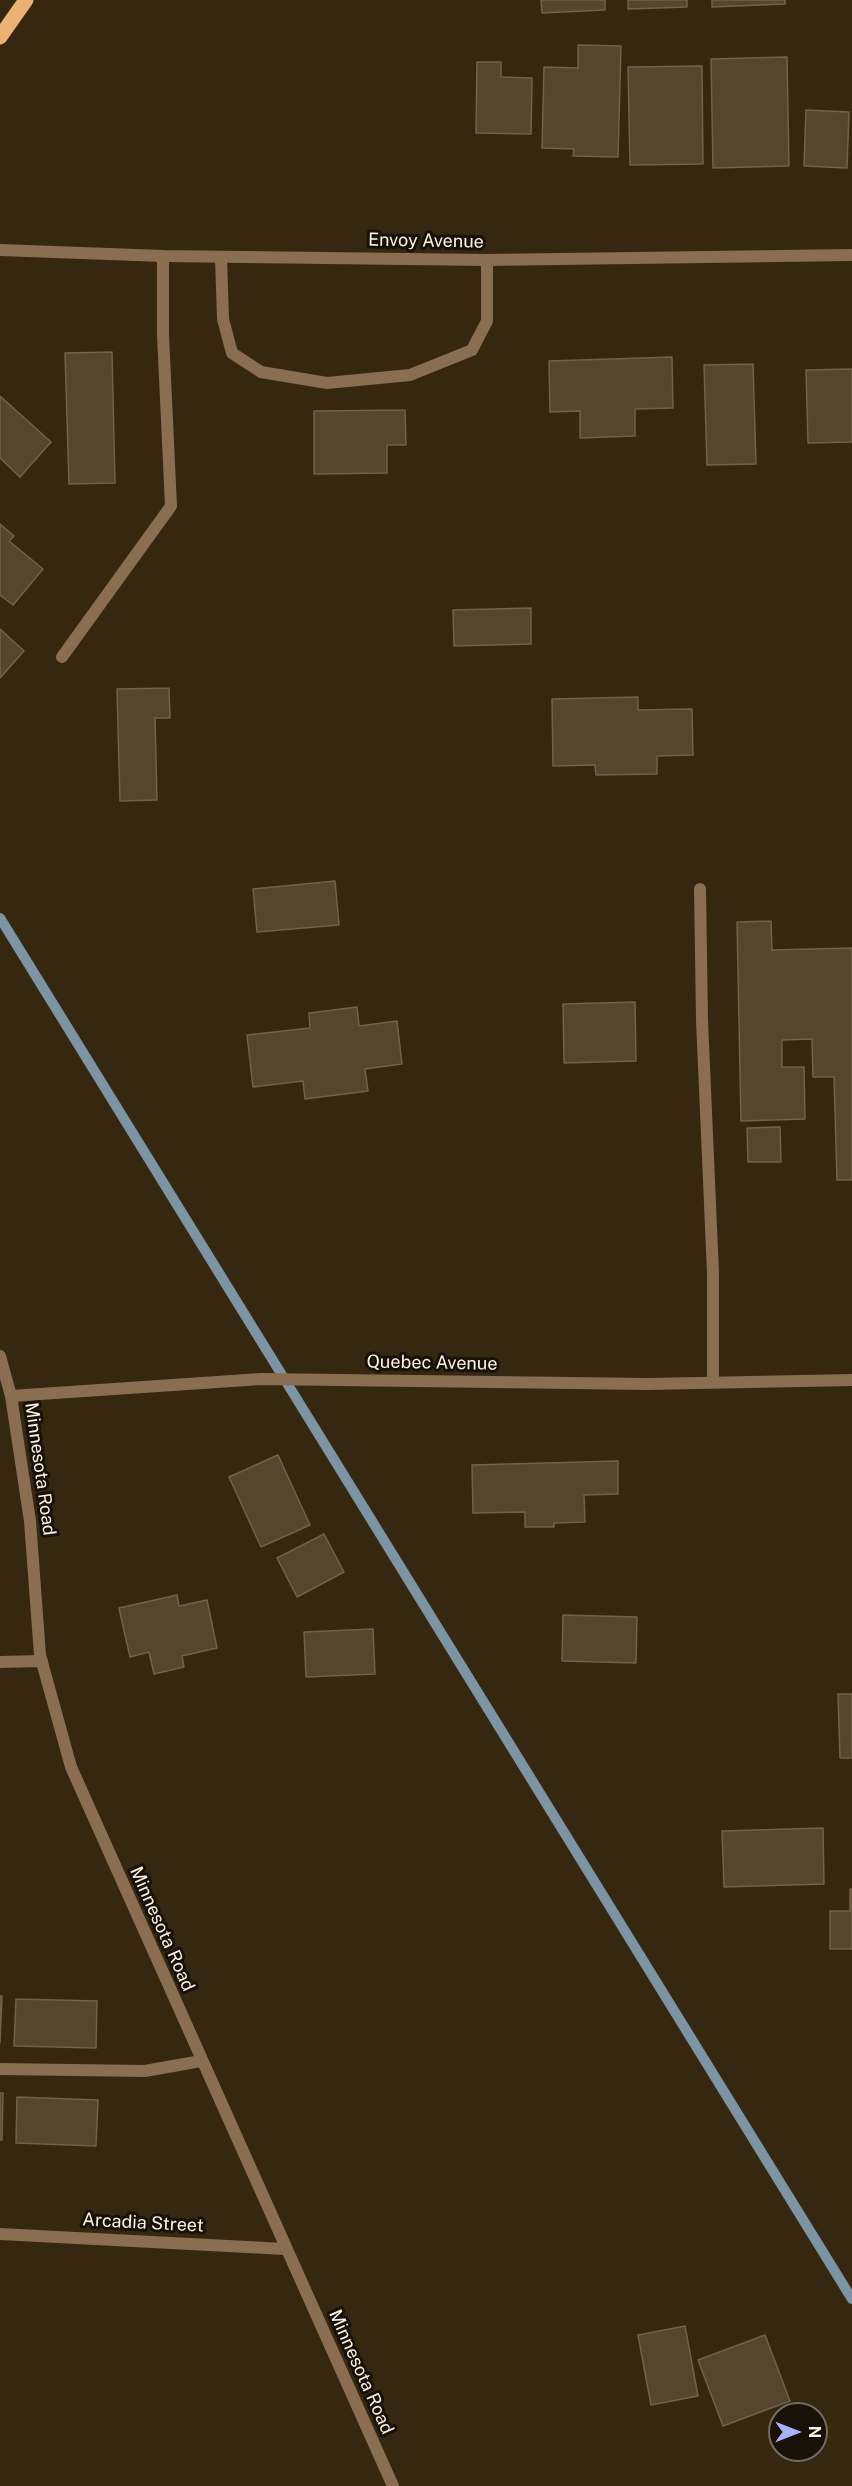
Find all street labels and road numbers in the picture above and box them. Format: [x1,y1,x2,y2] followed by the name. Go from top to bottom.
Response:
[368,229,484,253] street label: Envoy Avenue
[366,1351,498,1375] street label: Quebec Avenue
[20,1401,60,1537] street label: Minnesota Road
[125,1863,199,1995] street label: Minnesota Road
[82,2209,204,2237] street label: Arcadia Street
[324,2306,398,2438] street label: Minnesota Road

